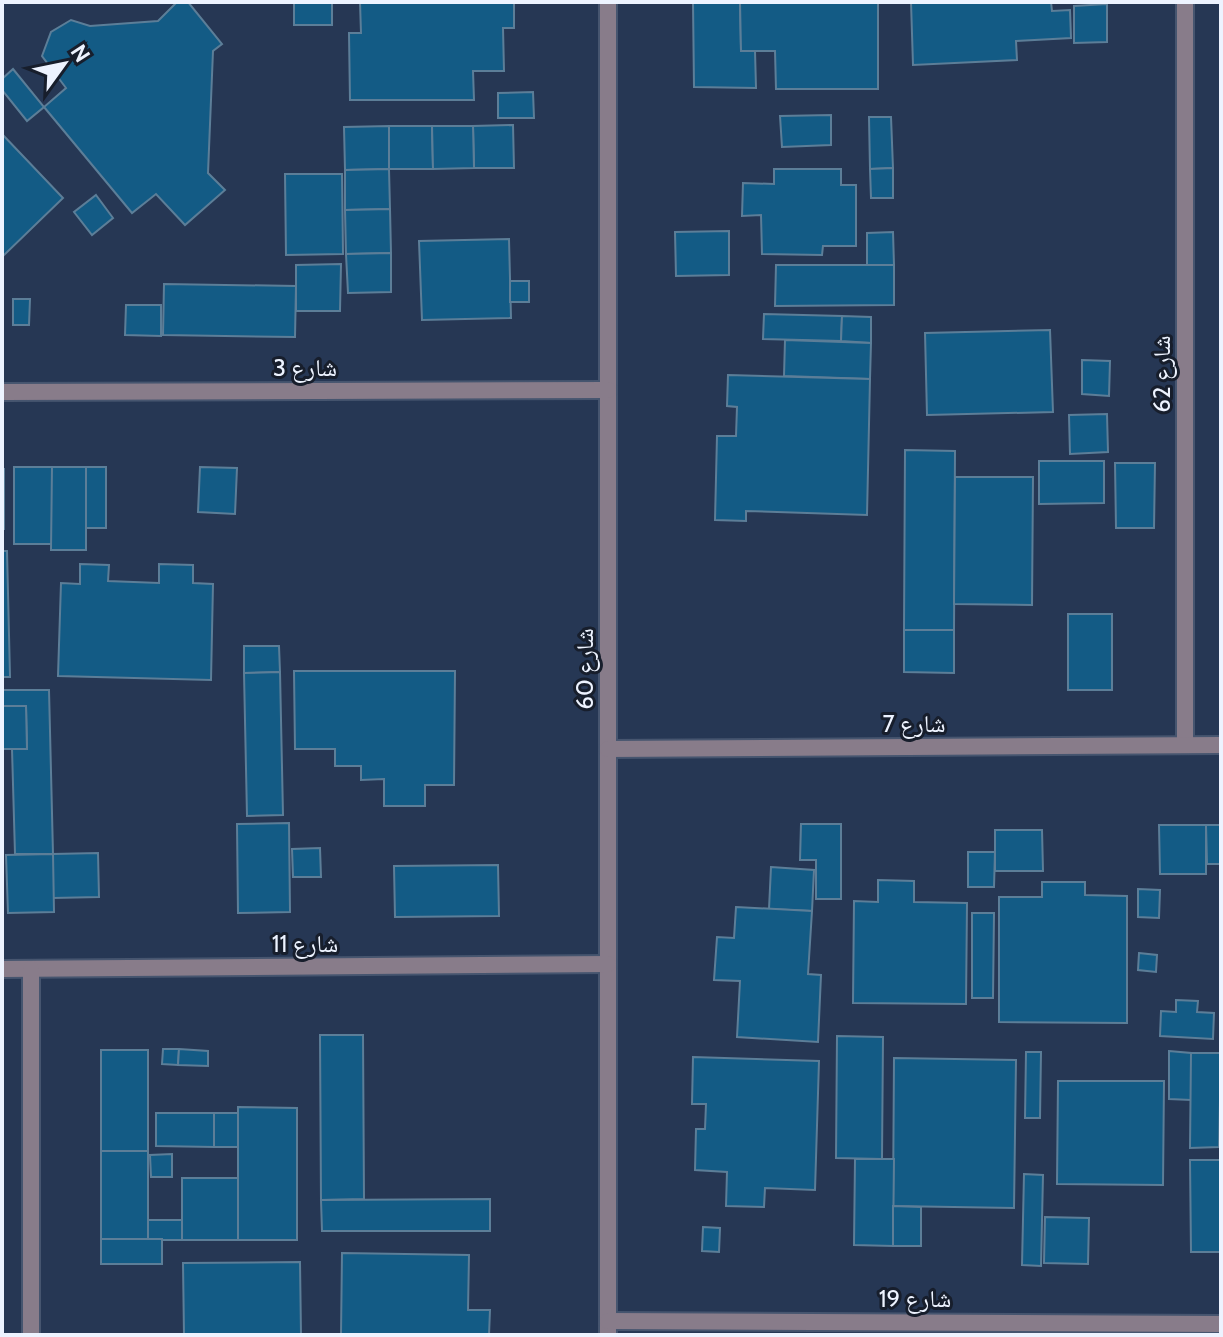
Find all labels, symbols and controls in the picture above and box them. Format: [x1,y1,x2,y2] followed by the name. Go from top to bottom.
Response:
[24,24,104,104] north arrow
[65,40,96,67] text: N
[1147,335,1177,413] street label: شارع 62
[273,353,337,383] street label: شارع 3
[570,628,600,710] street label: شارع 60
[882,709,946,739] street label: شارع 7
[272,929,338,959] street label: شارع 11
[879,1284,951,1314] street label: شارع 19

